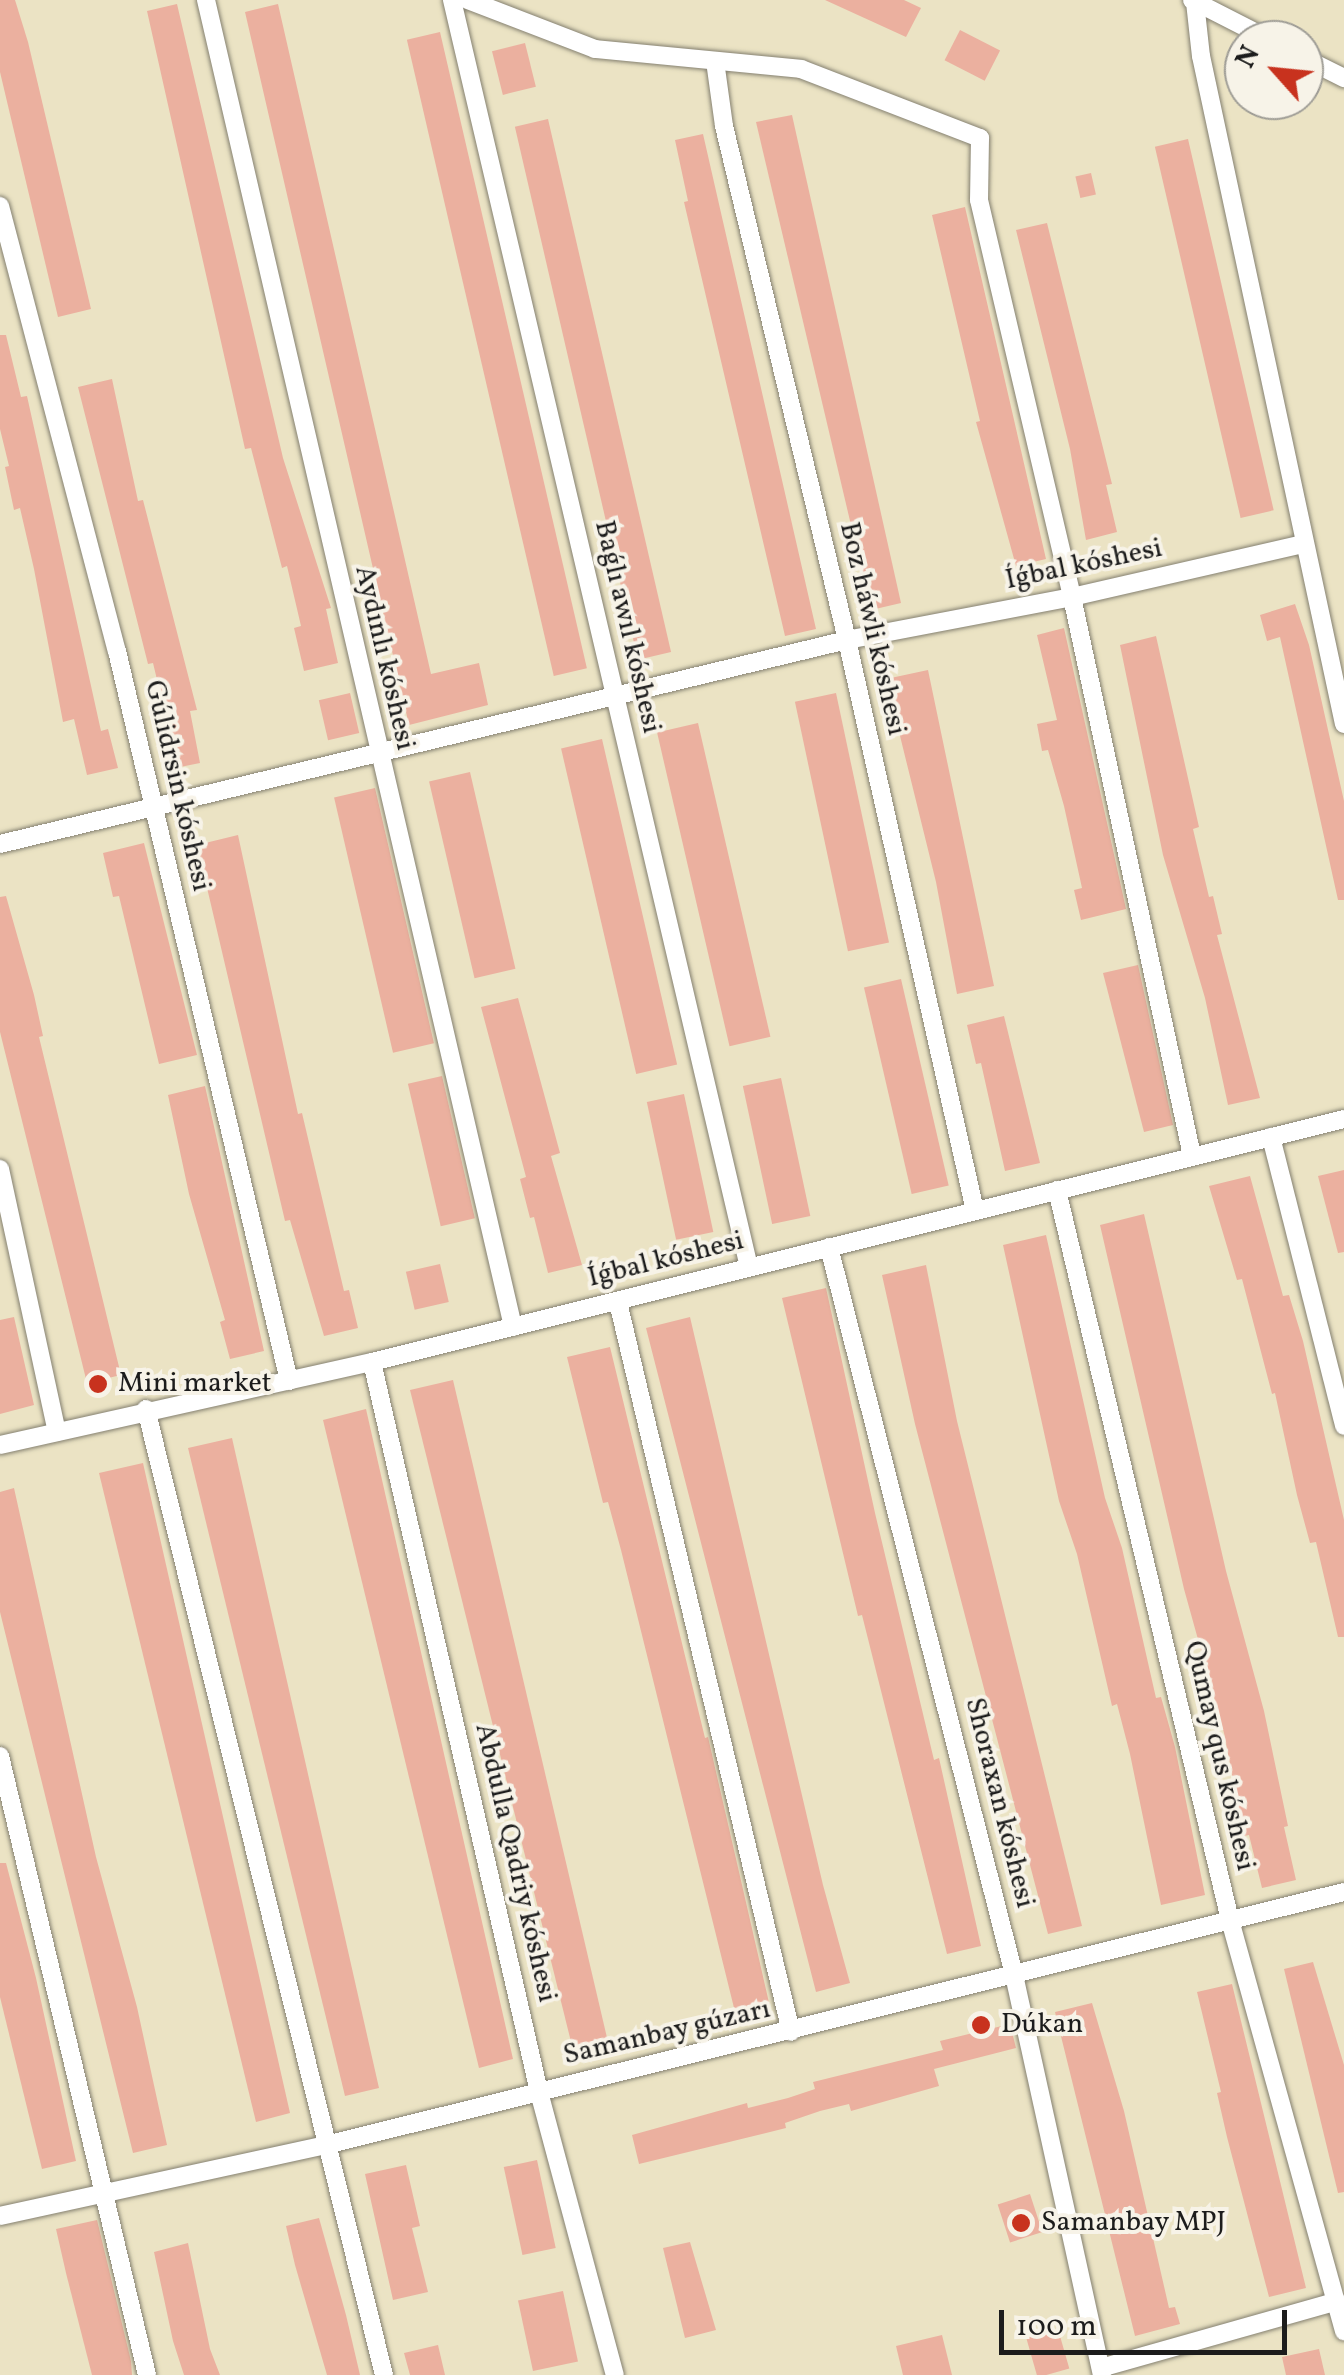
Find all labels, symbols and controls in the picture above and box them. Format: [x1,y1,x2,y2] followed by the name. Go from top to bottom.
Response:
[1224,20,1324,120] north arrow
[1227,39,1271,75] text: N
[586,517,668,737] street label: Baǵlı awıl kóshesi
[831,519,913,739] street label: Boz háwli kóshesi
[1002,532,1166,598] street label: Íǵbal kóshesi
[346,562,422,754] street label: Aydınlı kóshesi
[136,677,218,895] street label: Gúlidrsin kóshesi
[585,1224,747,1296] street label: Íǵbal kóshesi
[118,1367,272,1401] place label: Mini market
[87,1373,109,1395] marker: Mini market
[1176,1637,1262,1875] street label: Qumay qus kóshesi
[957,1694,1041,1912] street label: Shoraxan kóshesi
[466,1720,564,2006] street label: Abdulla Qadriy kóshesi
[560,1993,774,2073] street label: Samanbay gúzarı
[1001,2008,1083,2042] place label: Dúkan
[970,2014,992,2036] marker: Dúkan
[1041,2206,1227,2240] place label: Samanbay MPJ
[1010,2212,1032,2234] marker: Samanbay MPJ
[1004,2290,1292,2352] scale bar
[1016,2306,1097,2348] text: 100 m

